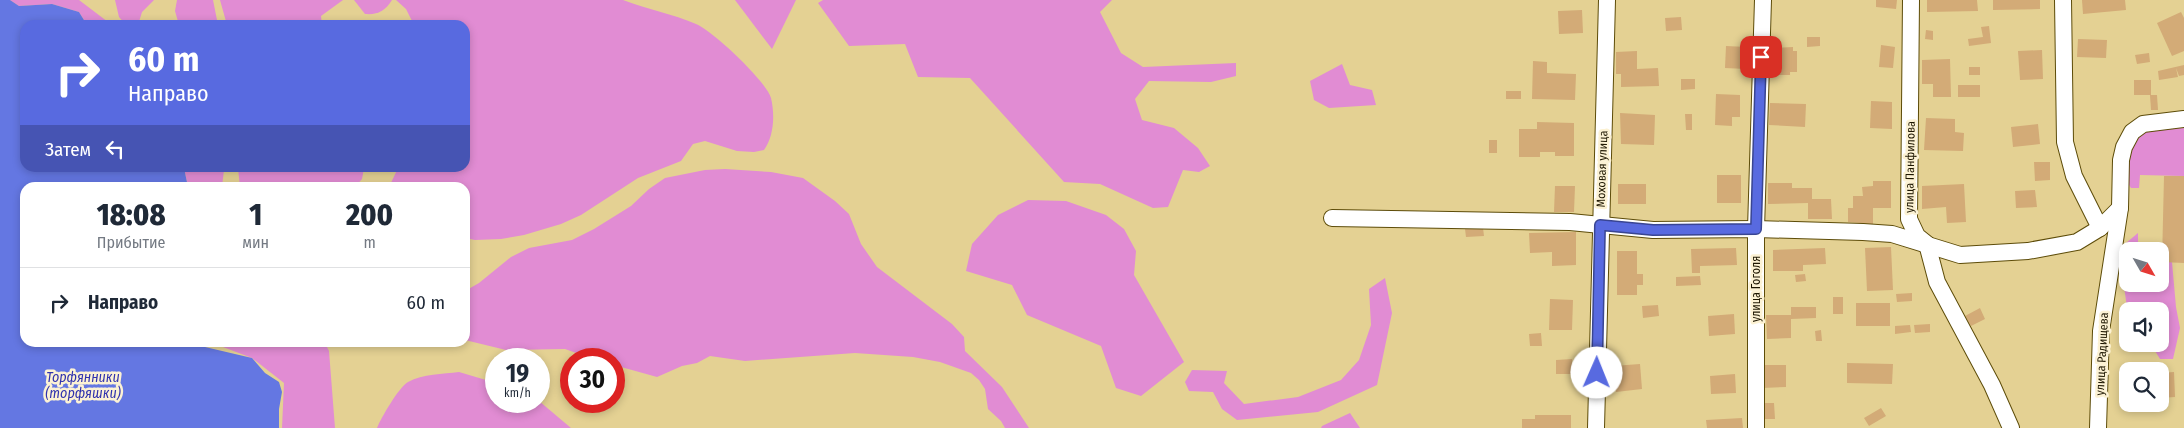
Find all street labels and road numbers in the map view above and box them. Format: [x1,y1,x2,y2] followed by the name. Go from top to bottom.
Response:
[1902,121,1918,213] street label: улица Панфилова
[1594,130,1610,208] street label: Моховая улица
[1749,256,1763,322] street label: улица Гоголя
[2093,312,2111,396] street label: улица Радищева

